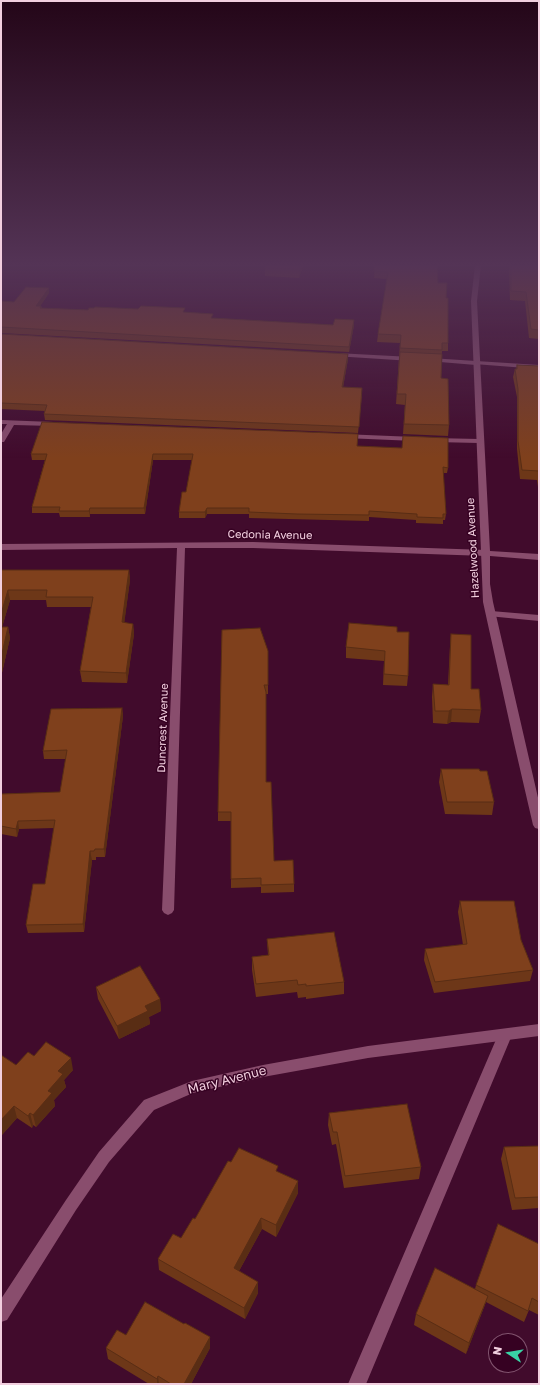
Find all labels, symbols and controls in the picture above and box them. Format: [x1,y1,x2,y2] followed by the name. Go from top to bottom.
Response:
[464,498,482,598] street label: Hazelwood Avenue
[228,528,312,542] street label: Cedonia Avenue
[155,683,171,773] street label: Duncrest Avenue
[186,1063,268,1097] street label: Mary Avenue
[488,1333,528,1373] north arrow
[490,1345,504,1356] text: N

